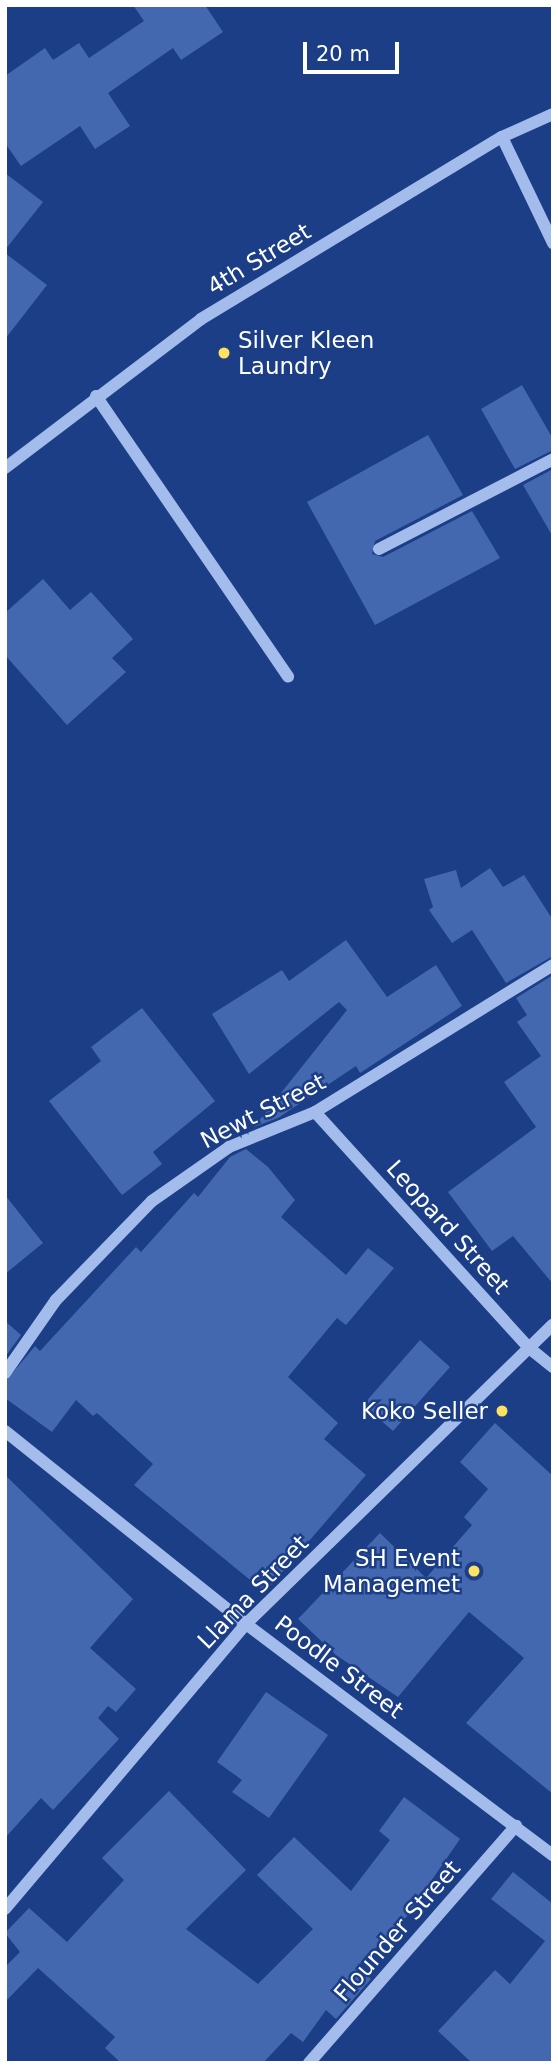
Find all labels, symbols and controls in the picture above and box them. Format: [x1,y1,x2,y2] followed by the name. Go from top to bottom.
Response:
[306,28,402,72] scale bar
[316,42,370,66] text: 20 m
[202,217,316,301] street label: 4th Street
[238,326,374,380] place label: Silver Kleen Laundry
[216,345,232,361] marker: Silver Kleen Laundry
[196,1068,330,1154] street label: Newt Street
[381,1155,515,1299] street label: Leopard Street
[361,1397,488,1425] place label: Koko Seller
[494,1403,510,1419] marker: Koko Seller
[192,1530,314,1654] street label: Llama Street
[323,1544,460,1598] place label: SH Event Managemet
[466,1563,482,1579] marker: SH Event Managemet
[269,1610,409,1724] street label: Poodle Street
[328,1855,466,2007] street label: Flounder Street

